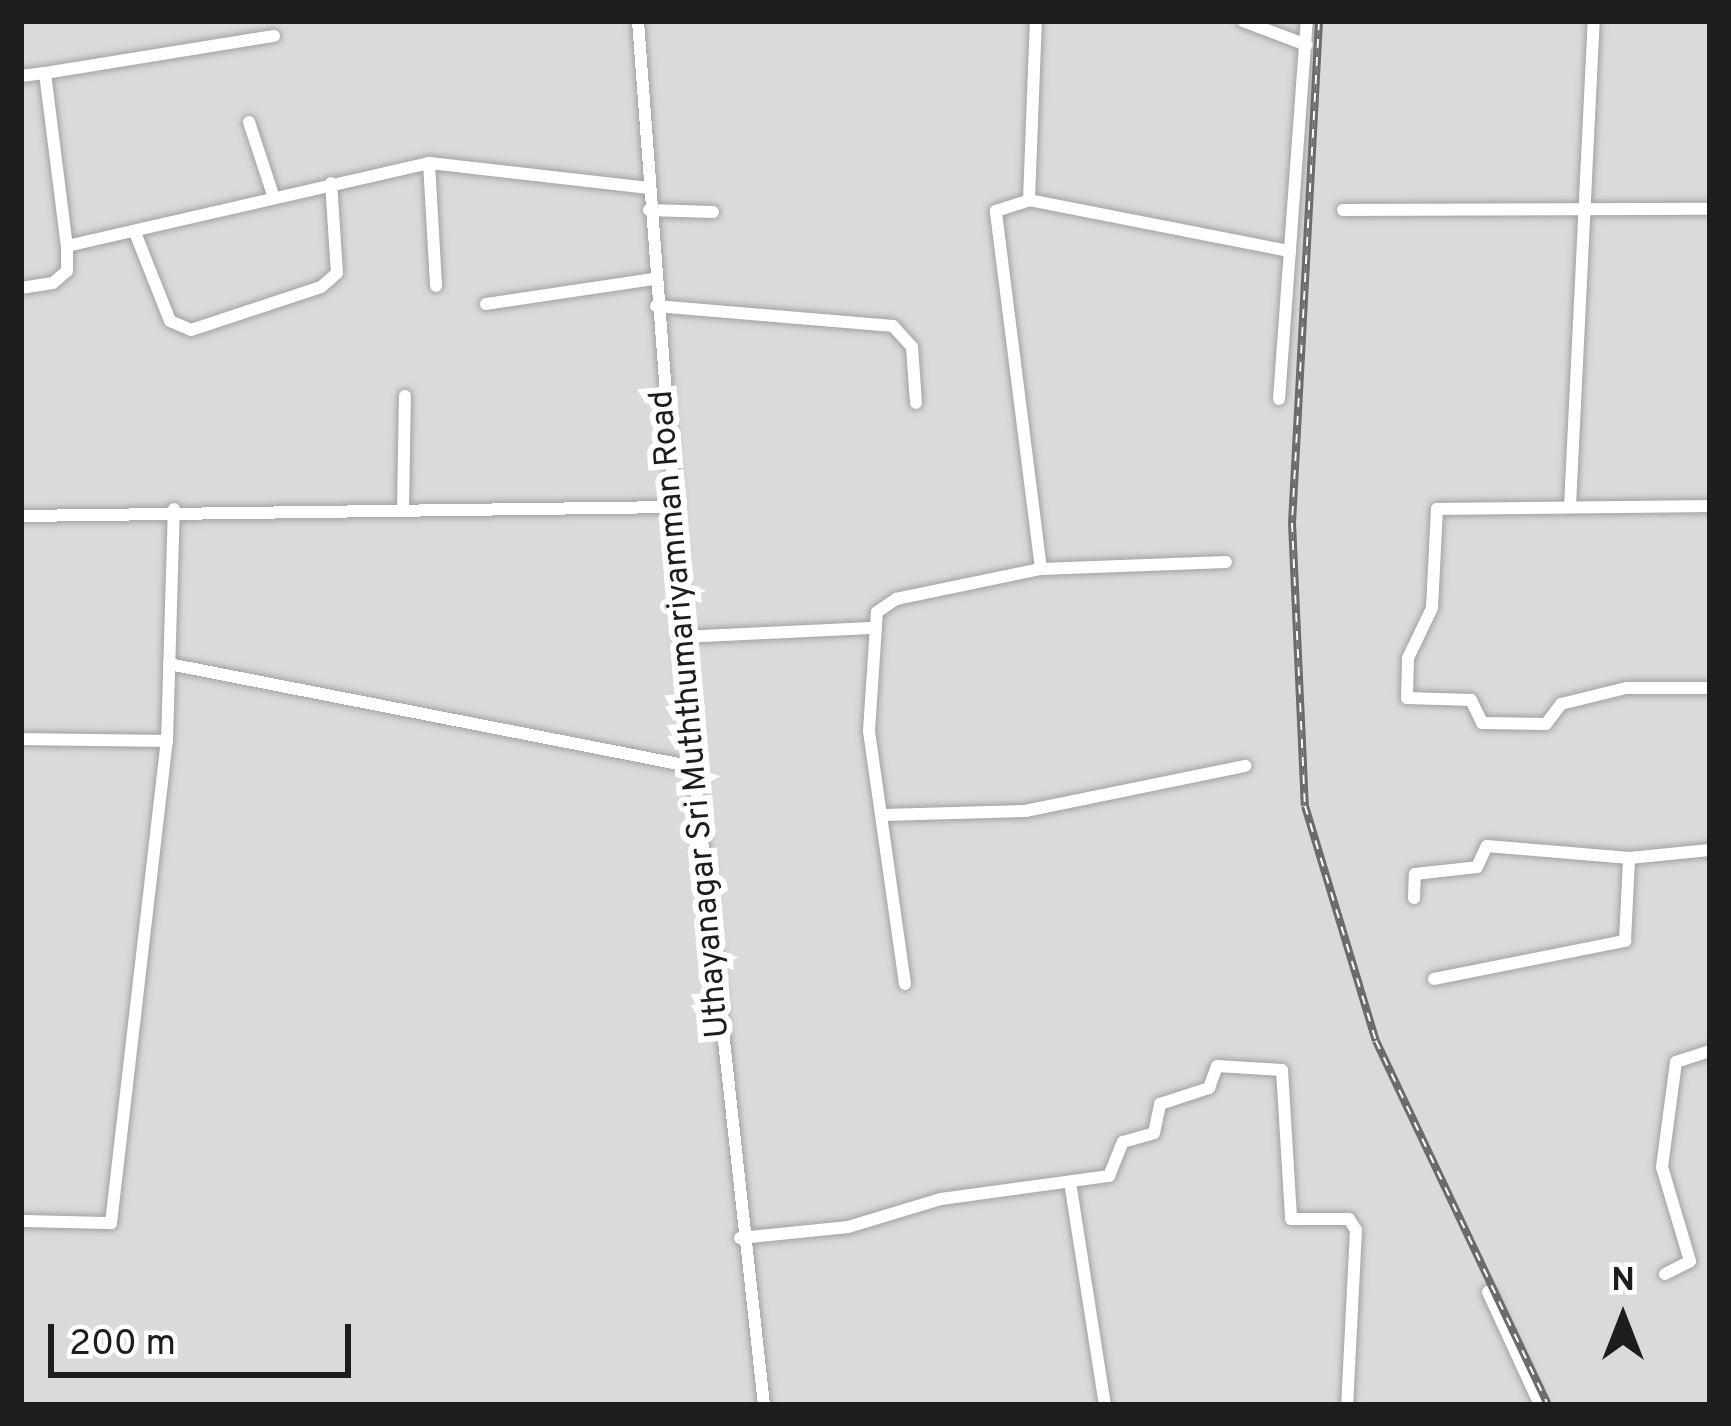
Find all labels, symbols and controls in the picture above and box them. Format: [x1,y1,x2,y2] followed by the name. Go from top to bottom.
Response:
[644,388,740,1040] street label: Uthayanagar Sri Muththumariyamman Road
[1563,1258,1683,1378] north arrow
[1611,1261,1635,1303] text: N
[54,1300,357,1374] scale bar
[69,1322,176,1368] text: 200 m

